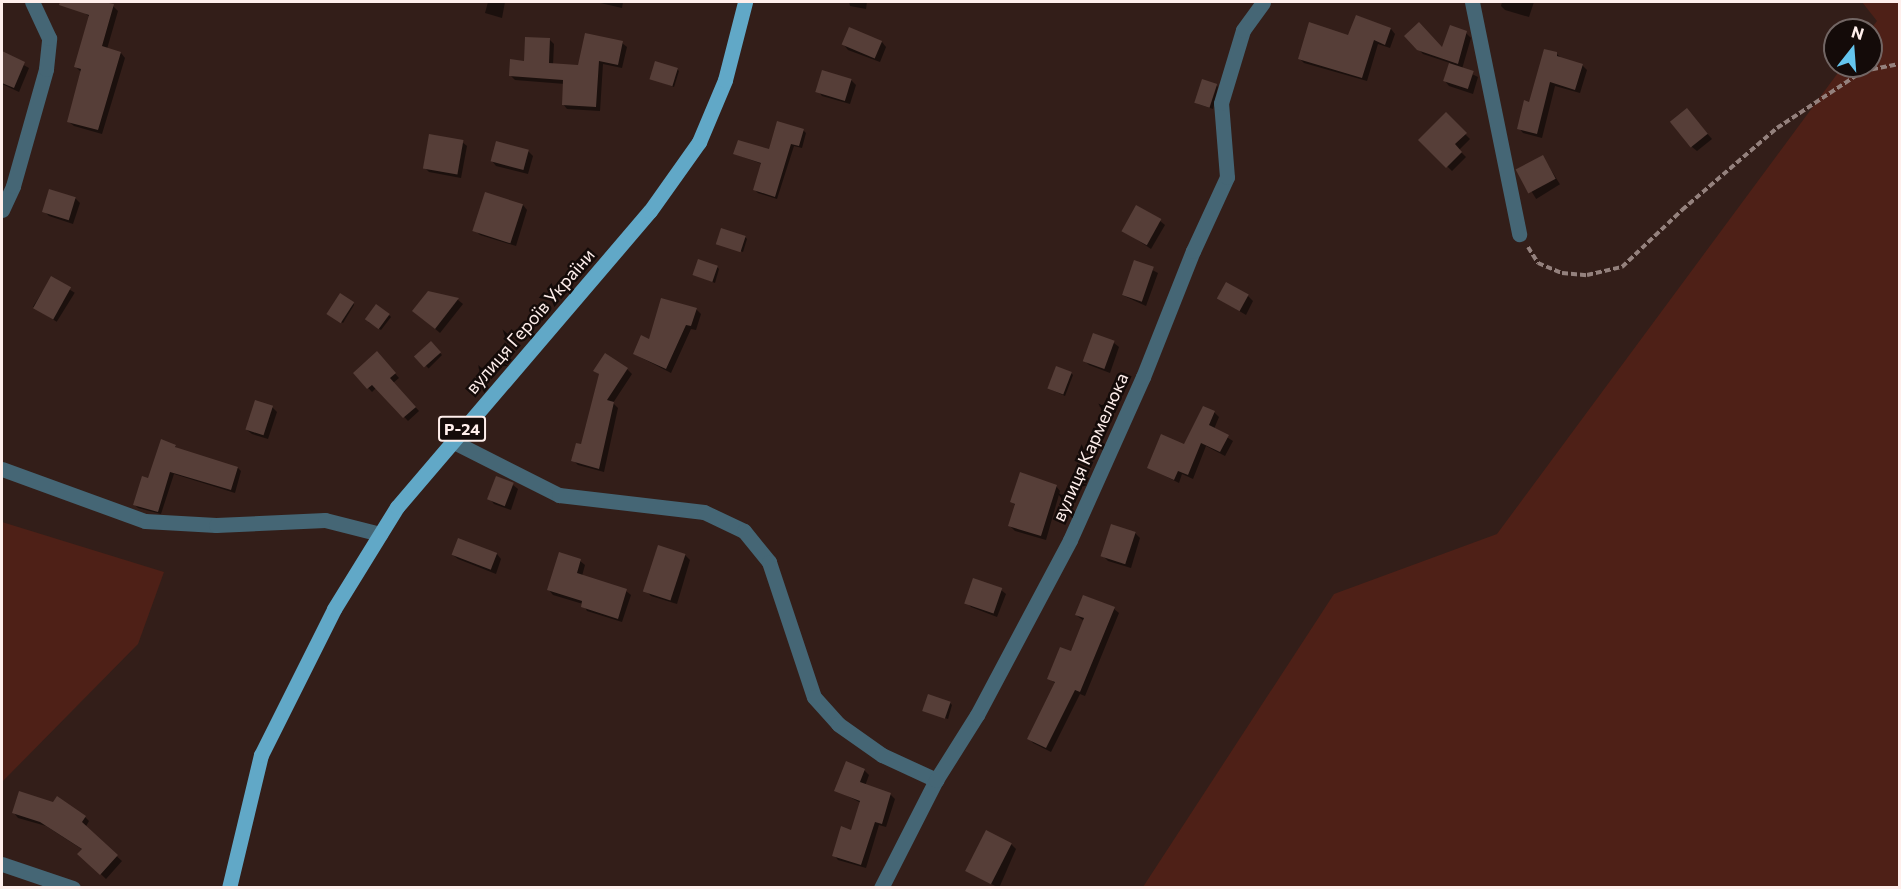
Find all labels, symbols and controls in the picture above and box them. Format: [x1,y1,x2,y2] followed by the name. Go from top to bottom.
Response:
[1823,18,1883,78] north arrow
[1849,21,1866,43] text: N
[461,244,599,398] street label: вулиця Героїв України
[1047,369,1133,525] street label: вулиця Кармелюка
[438,416,486,442] road number: Р-24

